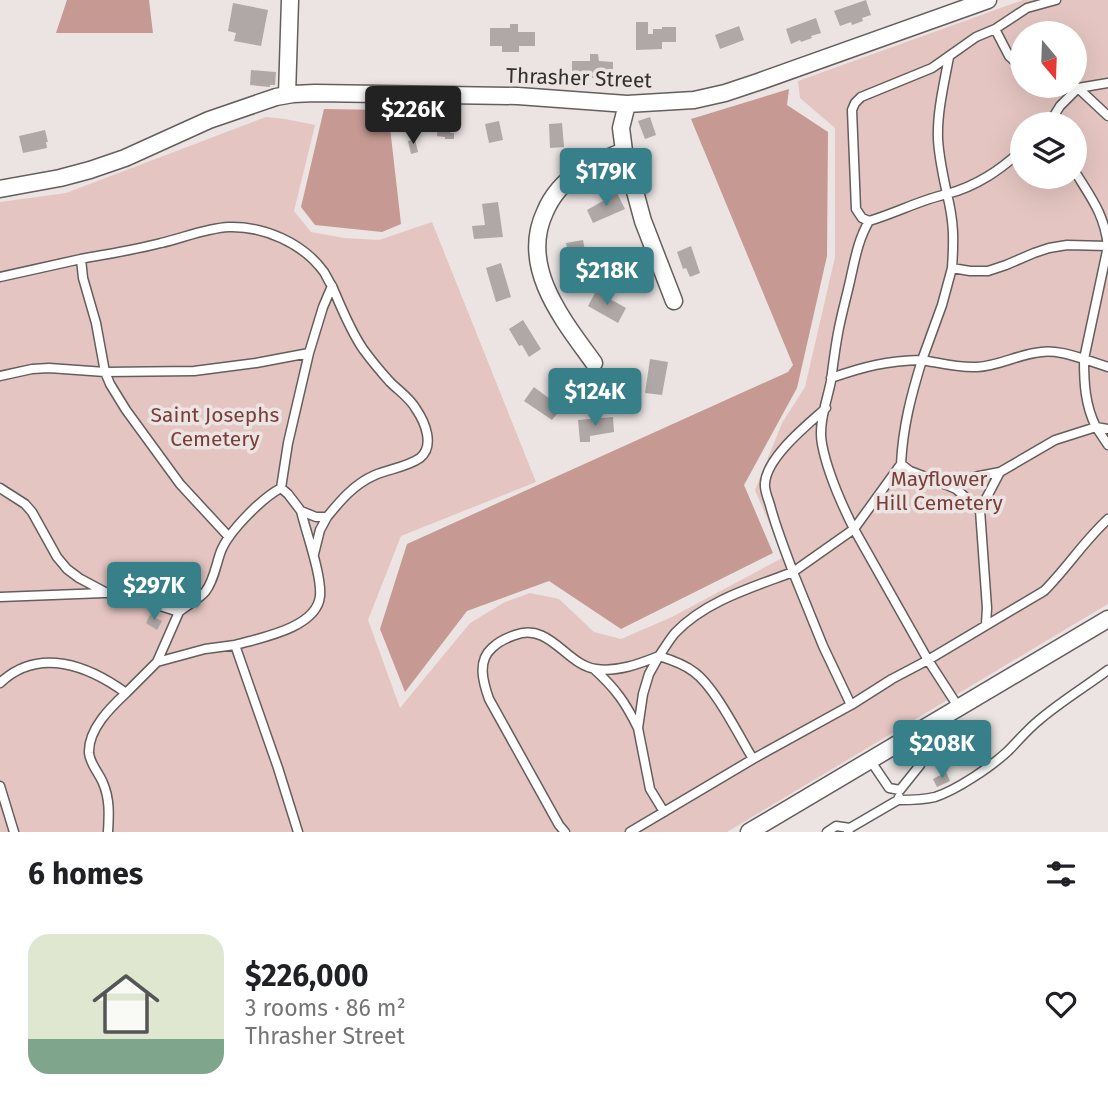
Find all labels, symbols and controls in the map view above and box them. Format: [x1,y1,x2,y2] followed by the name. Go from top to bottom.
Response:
[1010,21,1087,98] north arrow
[1010,21,1087,189] map controls
[506,62,653,94] street label: Thrasher Street
[364,86,462,146] pin: $226K
[381,95,445,123] text: $226K
[1010,112,1087,189] button: layers
[557,148,655,208] pin: $179K
[576,157,636,185] text: $179K
[558,247,656,307] pin: $218K
[576,256,638,284] text: $218K
[546,368,644,428] pin: $124K
[564,377,626,405] text: $124K
[151,402,280,452] park label: Saint Josephs Cemetery
[875,466,1003,516] park label: Mayflower Hill Cemetery
[105,562,203,622] pin: $297K
[123,571,185,599] text: $297K
[893,720,991,780] pin: $208K
[909,729,975,757] text: $208K
[1042,855,1080,893] icon: filters
[28,856,143,892] text: 6 homes
[245,958,369,994] text: $226,000
[84,962,168,1046] icon: home
[1042,985,1080,1023] icon: heart
[245,994,406,1022] text: 3 rooms · 86 m²
[245,1022,405,1050] text: Thrasher Street

